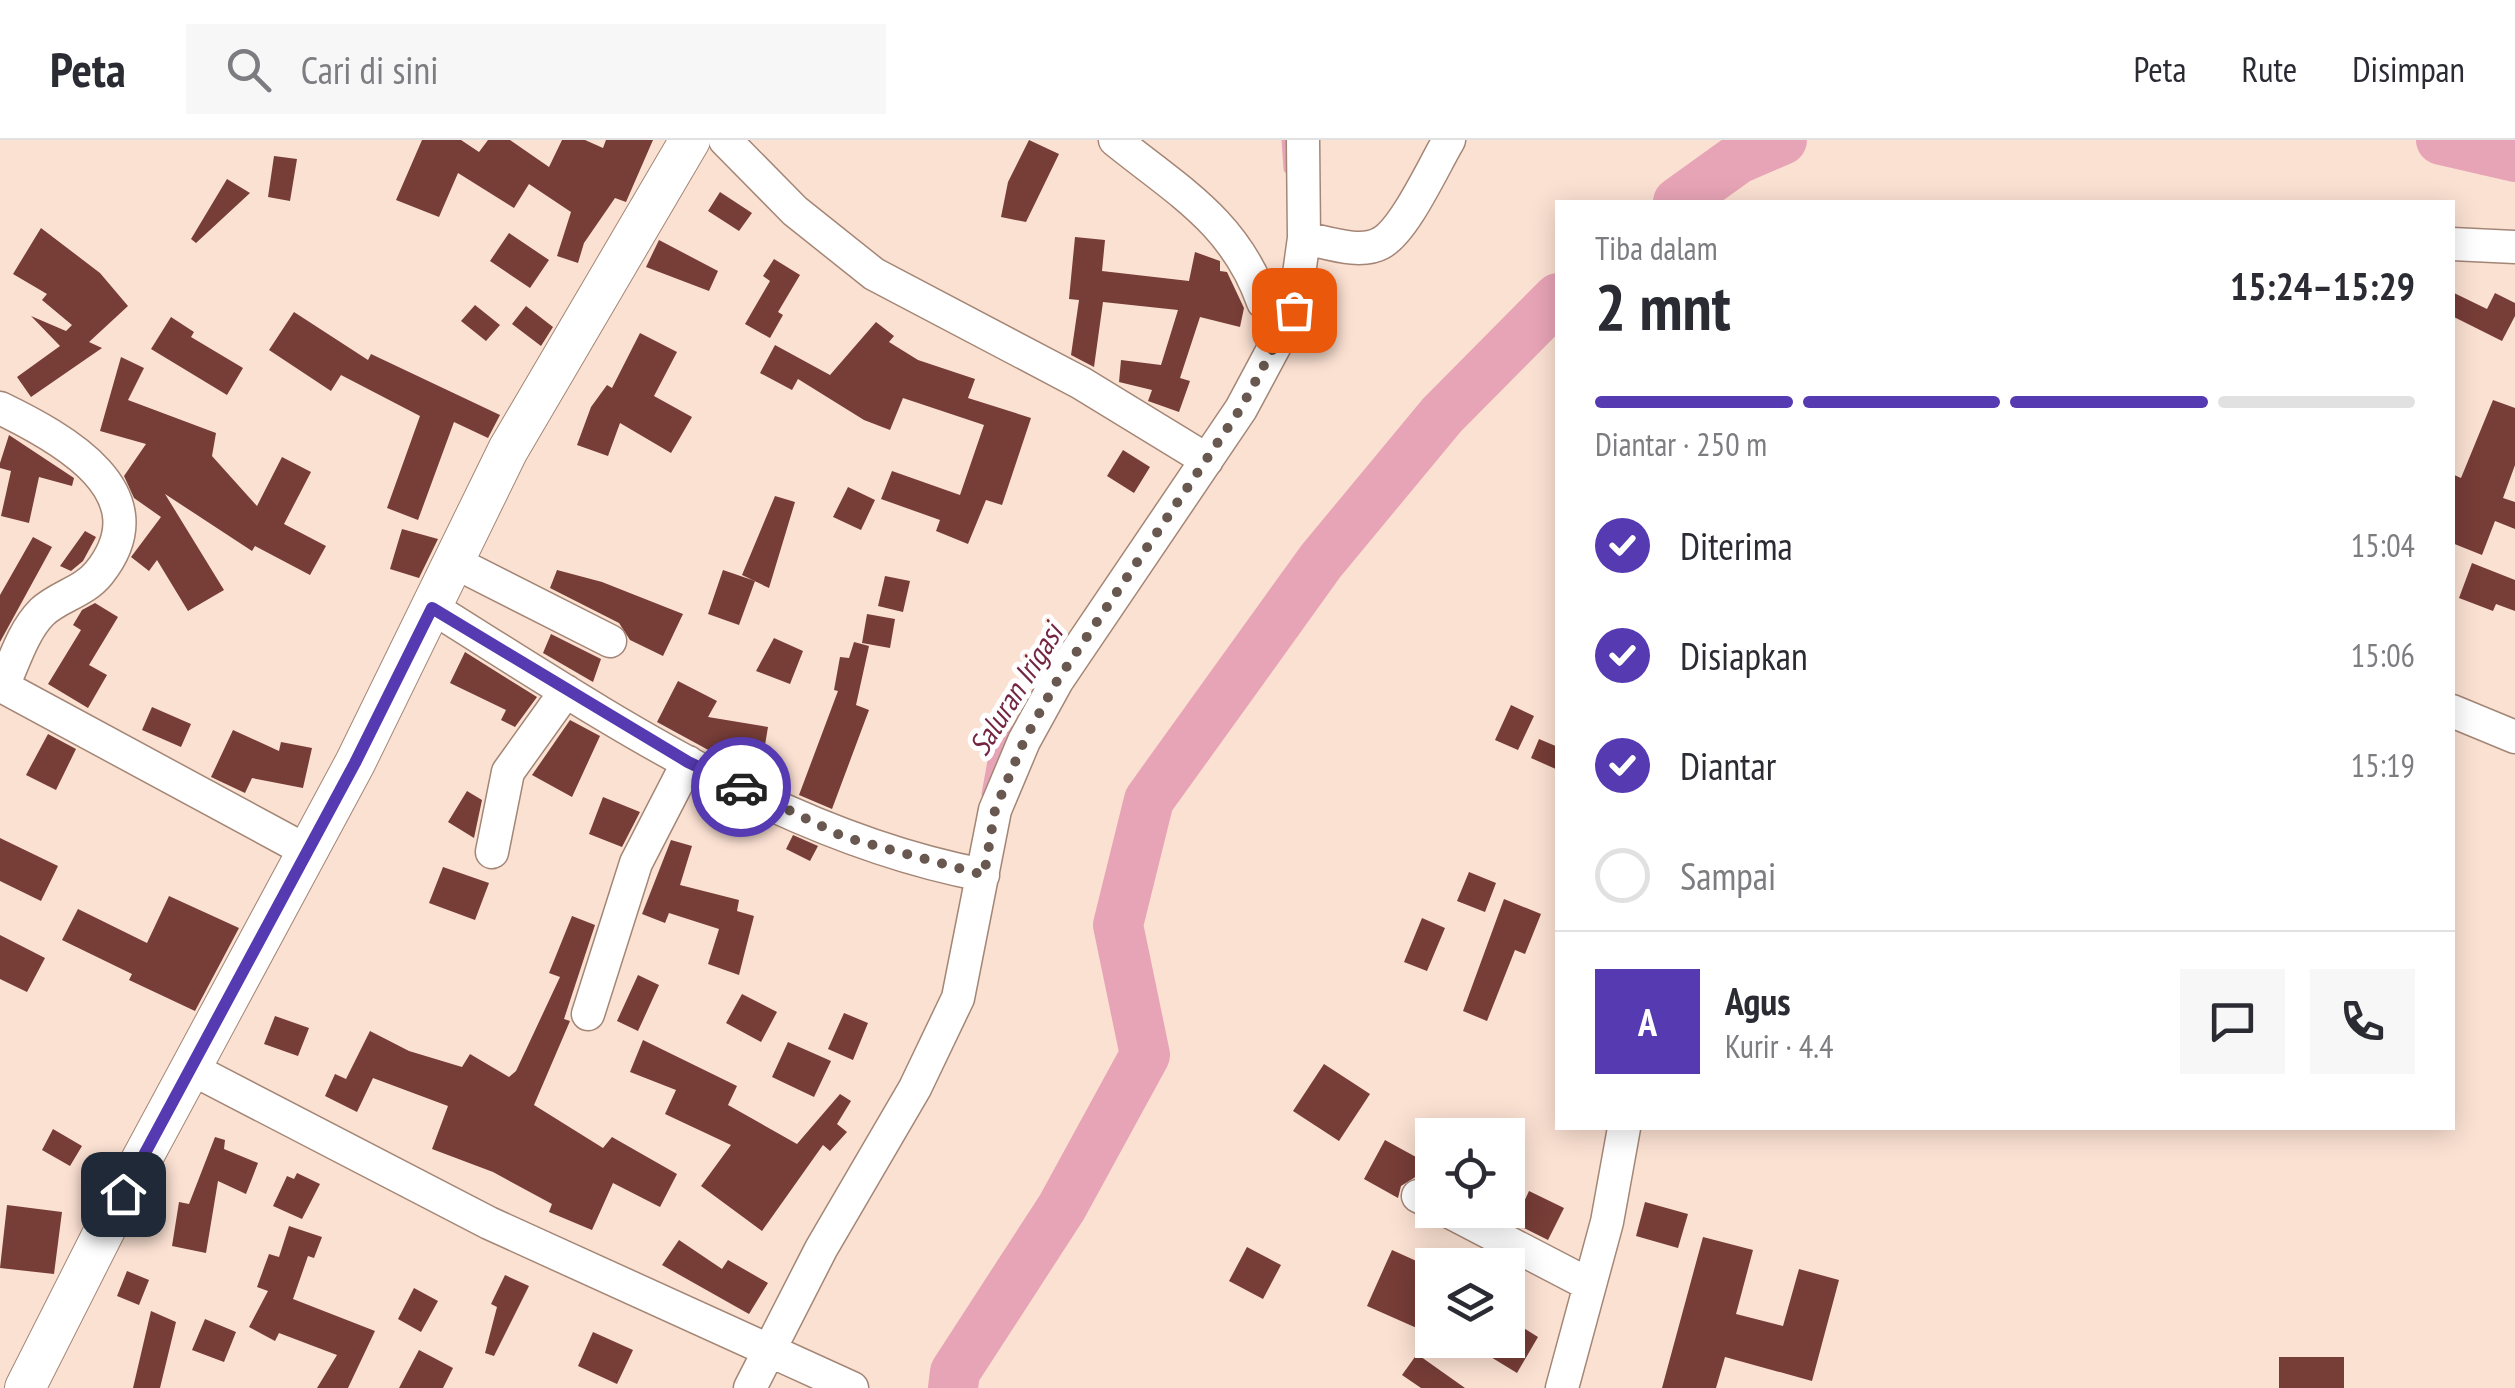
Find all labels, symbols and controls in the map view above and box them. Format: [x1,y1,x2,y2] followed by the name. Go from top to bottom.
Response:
[186,24,886,114] search box
[50,38,126,100] text: Peta
[221,42,276,97] icon: search
[301,45,438,94] text: Cari di sini
[2134,46,2186,92] text: Peta
[2241,46,2297,92] text: Rute
[2352,46,2465,92] text: Disimpan
[1595,227,1717,269] text: Tiba dalam
[2230,261,2415,310] text: 15:24–15:29
[1595,264,1731,348] text: 2 mnt
[1252,268,1337,353] pin
[1267,283,1322,338] icon: bag
[1595,423,1767,465] text: Diantar · 250 m
[1595,518,1650,573] icon: check
[1680,521,1793,570] text: Diterima
[2351,524,2415,566] text: 15:04
[959,613,1073,762] water label: Saluran Irigasi
[1595,628,1650,683] icon: check
[1680,631,1808,680] text: Disiapkan
[2351,634,2415,676] text: 15:06
[691,737,791,837] courier
[1595,738,1650,793] icon: check
[1680,741,1776,790] text: Diantar
[2351,744,2415,786] text: 15:19
[714,760,769,815] icon: car
[1680,851,1776,900] text: Sampai
[2180,969,2285,1074] button: chat
[2310,969,2415,1074] button: phone
[1725,976,1791,1025] text: Agus
[1638,997,1657,1046] text: A
[1725,1025,1833,1067] text: Kurir · 4.4
[1415,1118,1525,1358] map controls
[1415,1118,1525,1228] button: locate
[81,1152,166,1237] pin
[96,1167,151,1222] icon: home
[1415,1248,1525,1358] button: layers

